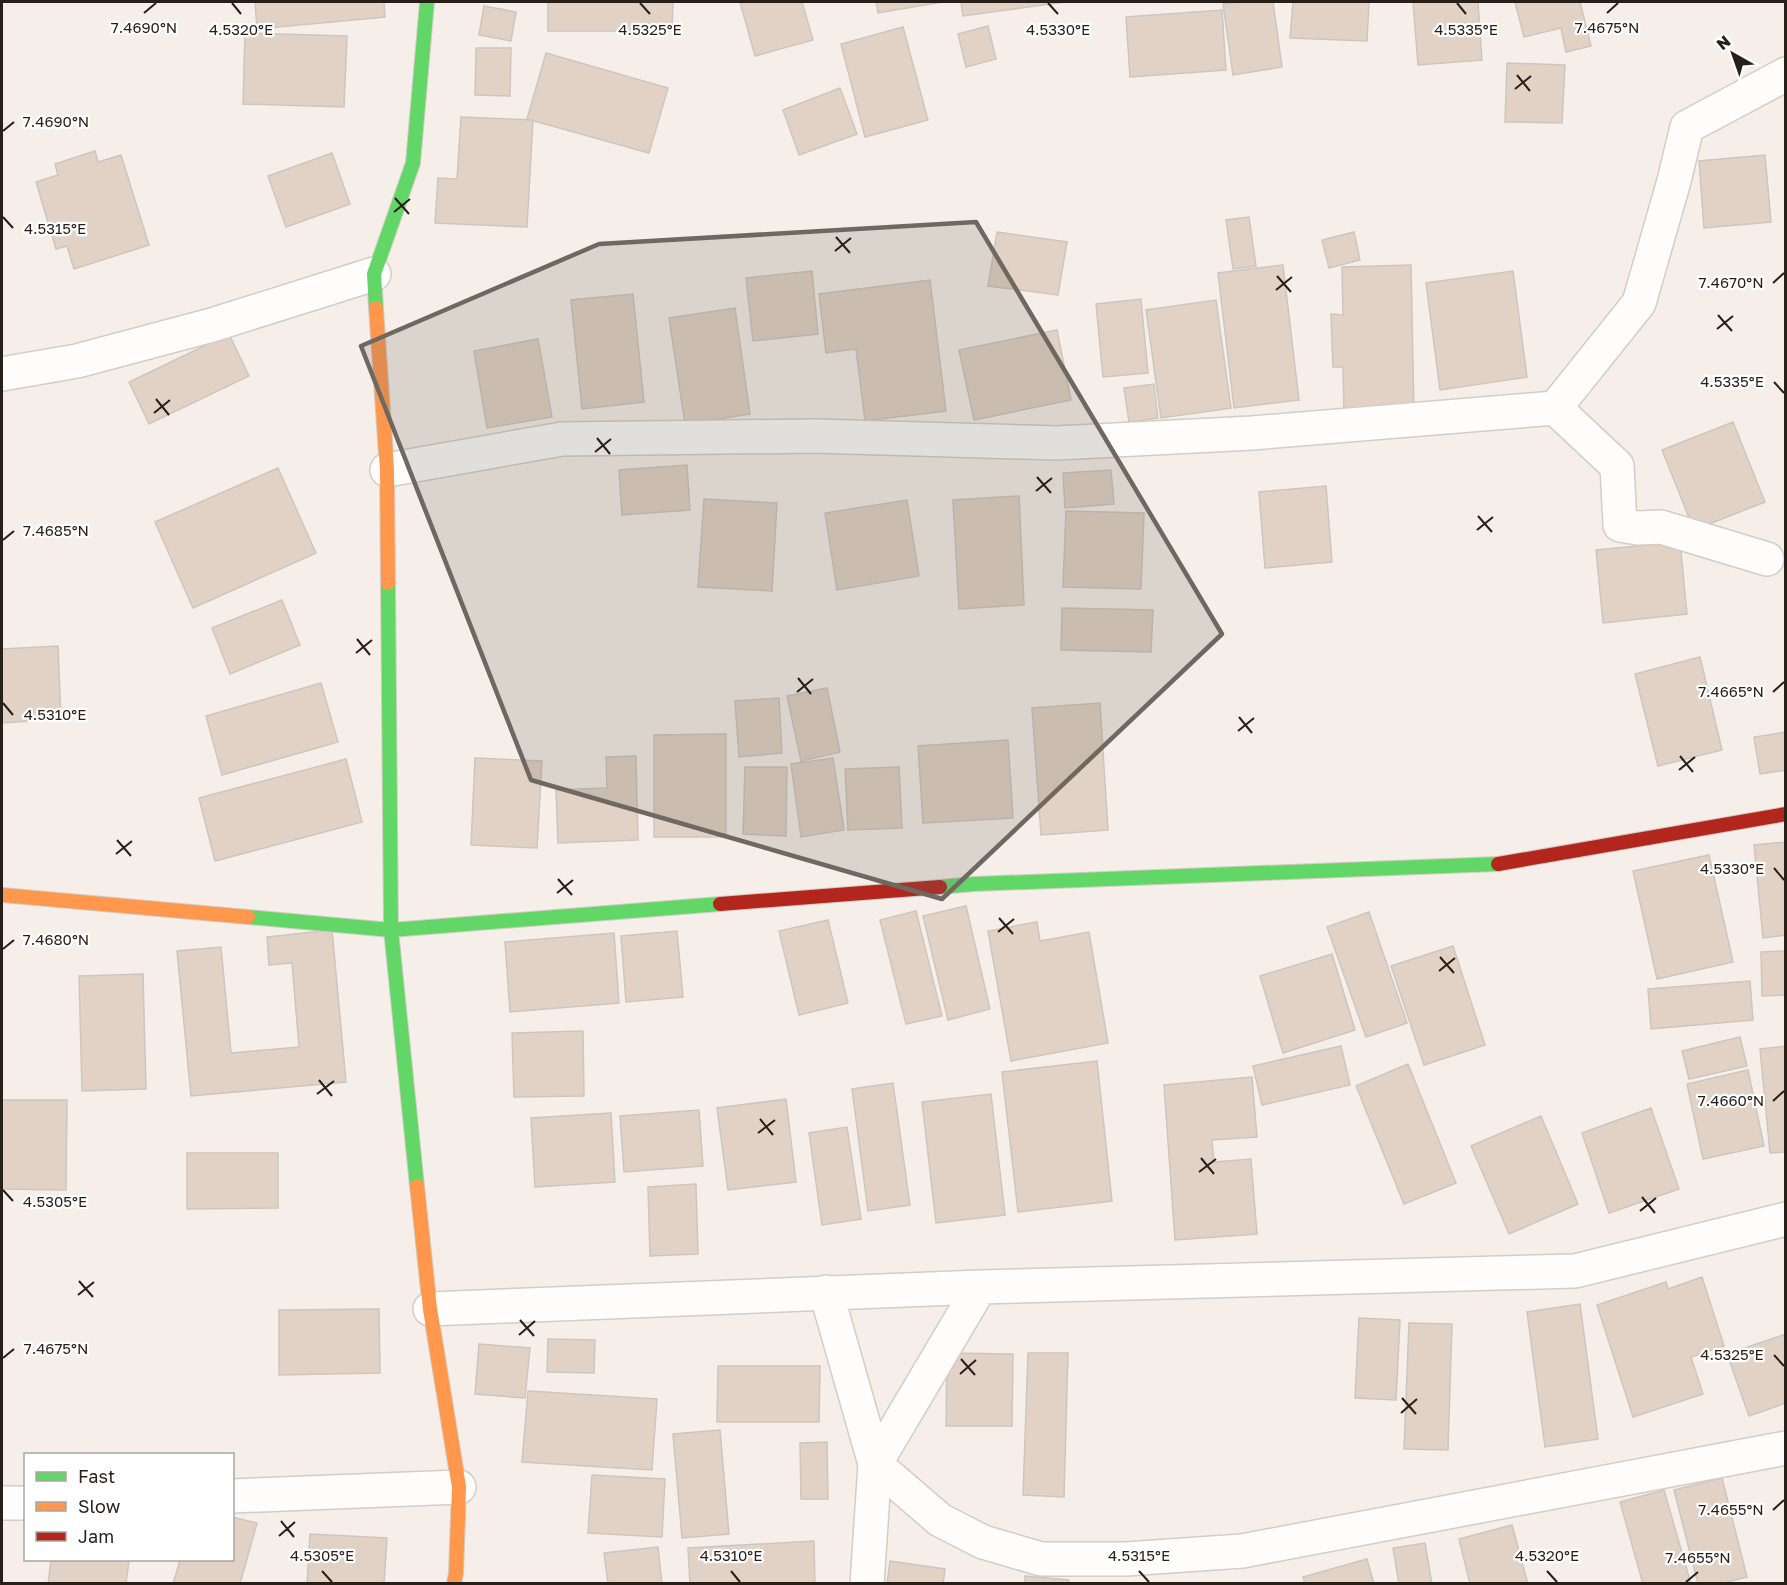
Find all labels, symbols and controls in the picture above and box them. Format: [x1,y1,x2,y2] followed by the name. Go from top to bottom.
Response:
[111,18,177,36] text: 7.4690°N
[1575,18,1639,36] text: 7.4675°N
[209,20,273,38] text: 4.5320°E
[618,20,682,38] text: 4.5325°E
[1026,20,1090,38] text: 4.5330°E
[1434,20,1498,38] text: 4.5335°E
[1703,24,1763,84] north arrow
[1712,31,1734,54] text: N
[23,112,89,130] text: 7.4690°N
[24,219,86,237] text: 4.5315°E
[1698,273,1764,291] text: 7.4670°N
[1700,372,1764,390] text: 4.5335°E
[23,521,89,539] text: 7.4685°N
[1698,682,1764,700] text: 7.4665°N
[24,705,86,723] text: 4.5310°E
[1700,859,1764,877] text: 4.5330°E
[23,930,89,948] text: 7.4680°N
[1698,1091,1764,1109] text: 7.4660°N
[23,1192,87,1210] text: 4.5305°E
[24,1339,88,1357] text: 7.4675°N
[1700,1345,1764,1363] text: 4.5325°E
[24,1453,234,1561] legend
[78,1465,115,1487] text: Fast
[78,1495,121,1517] text: Slow
[1698,1500,1764,1518] text: 7.4655°N
[78,1525,114,1547] text: Jam
[290,1546,354,1564] text: 4.5305°E
[700,1546,762,1564] text: 4.5310°E
[1108,1546,1170,1564] text: 4.5315°E
[1515,1546,1579,1564] text: 4.5320°E
[1665,1548,1731,1566] text: 7.4655°N

